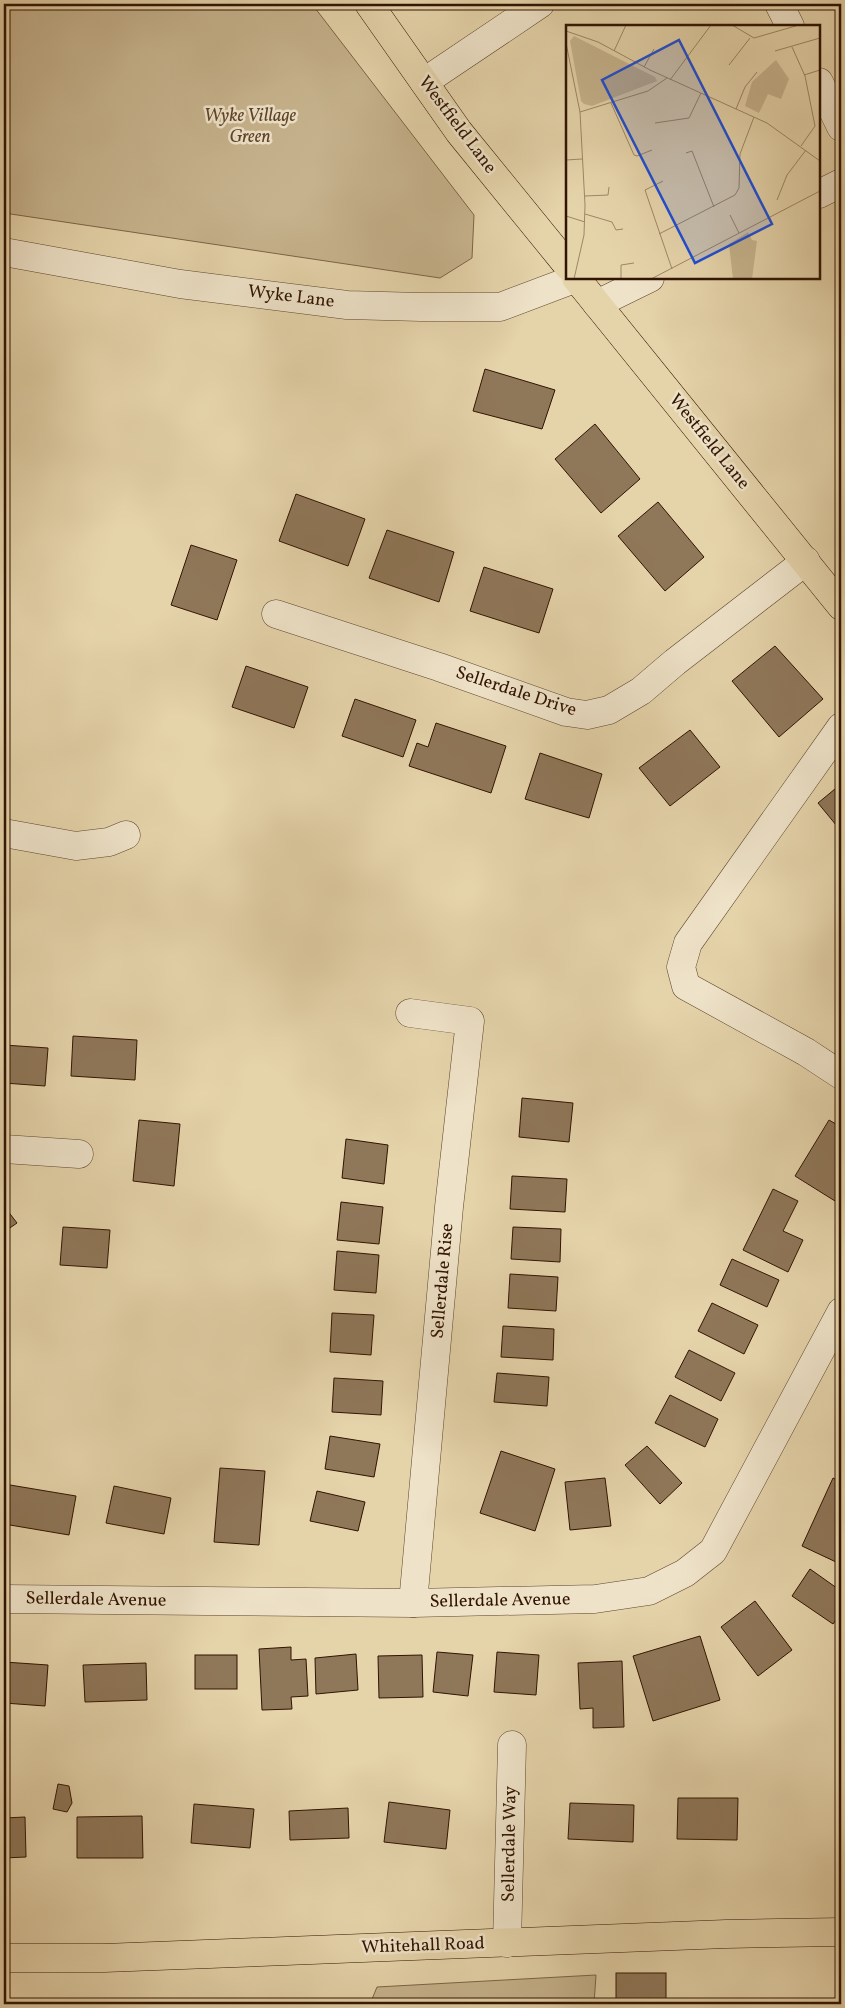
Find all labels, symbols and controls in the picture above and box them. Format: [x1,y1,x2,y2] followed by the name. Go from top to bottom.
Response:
[566,25,820,279] inset map
[412,71,502,179] street label: Westfield Lane
[204,104,296,150] park label: Wyke Village Green
[246,279,336,315] street label: Wyke Lane
[663,389,755,495] street label: Westfield Lane
[452,661,580,723] street label: Sellerdale Drive
[425,1222,461,1340] street label: Sellerdale Rise
[25,1586,167,1614] street label: Sellerdale Avenue
[429,1587,571,1615] street label: Sellerdale Avenue
[496,1785,524,1902] street label: Sellerdale Way
[361,1931,485,1961] street label: Whitehall Road

